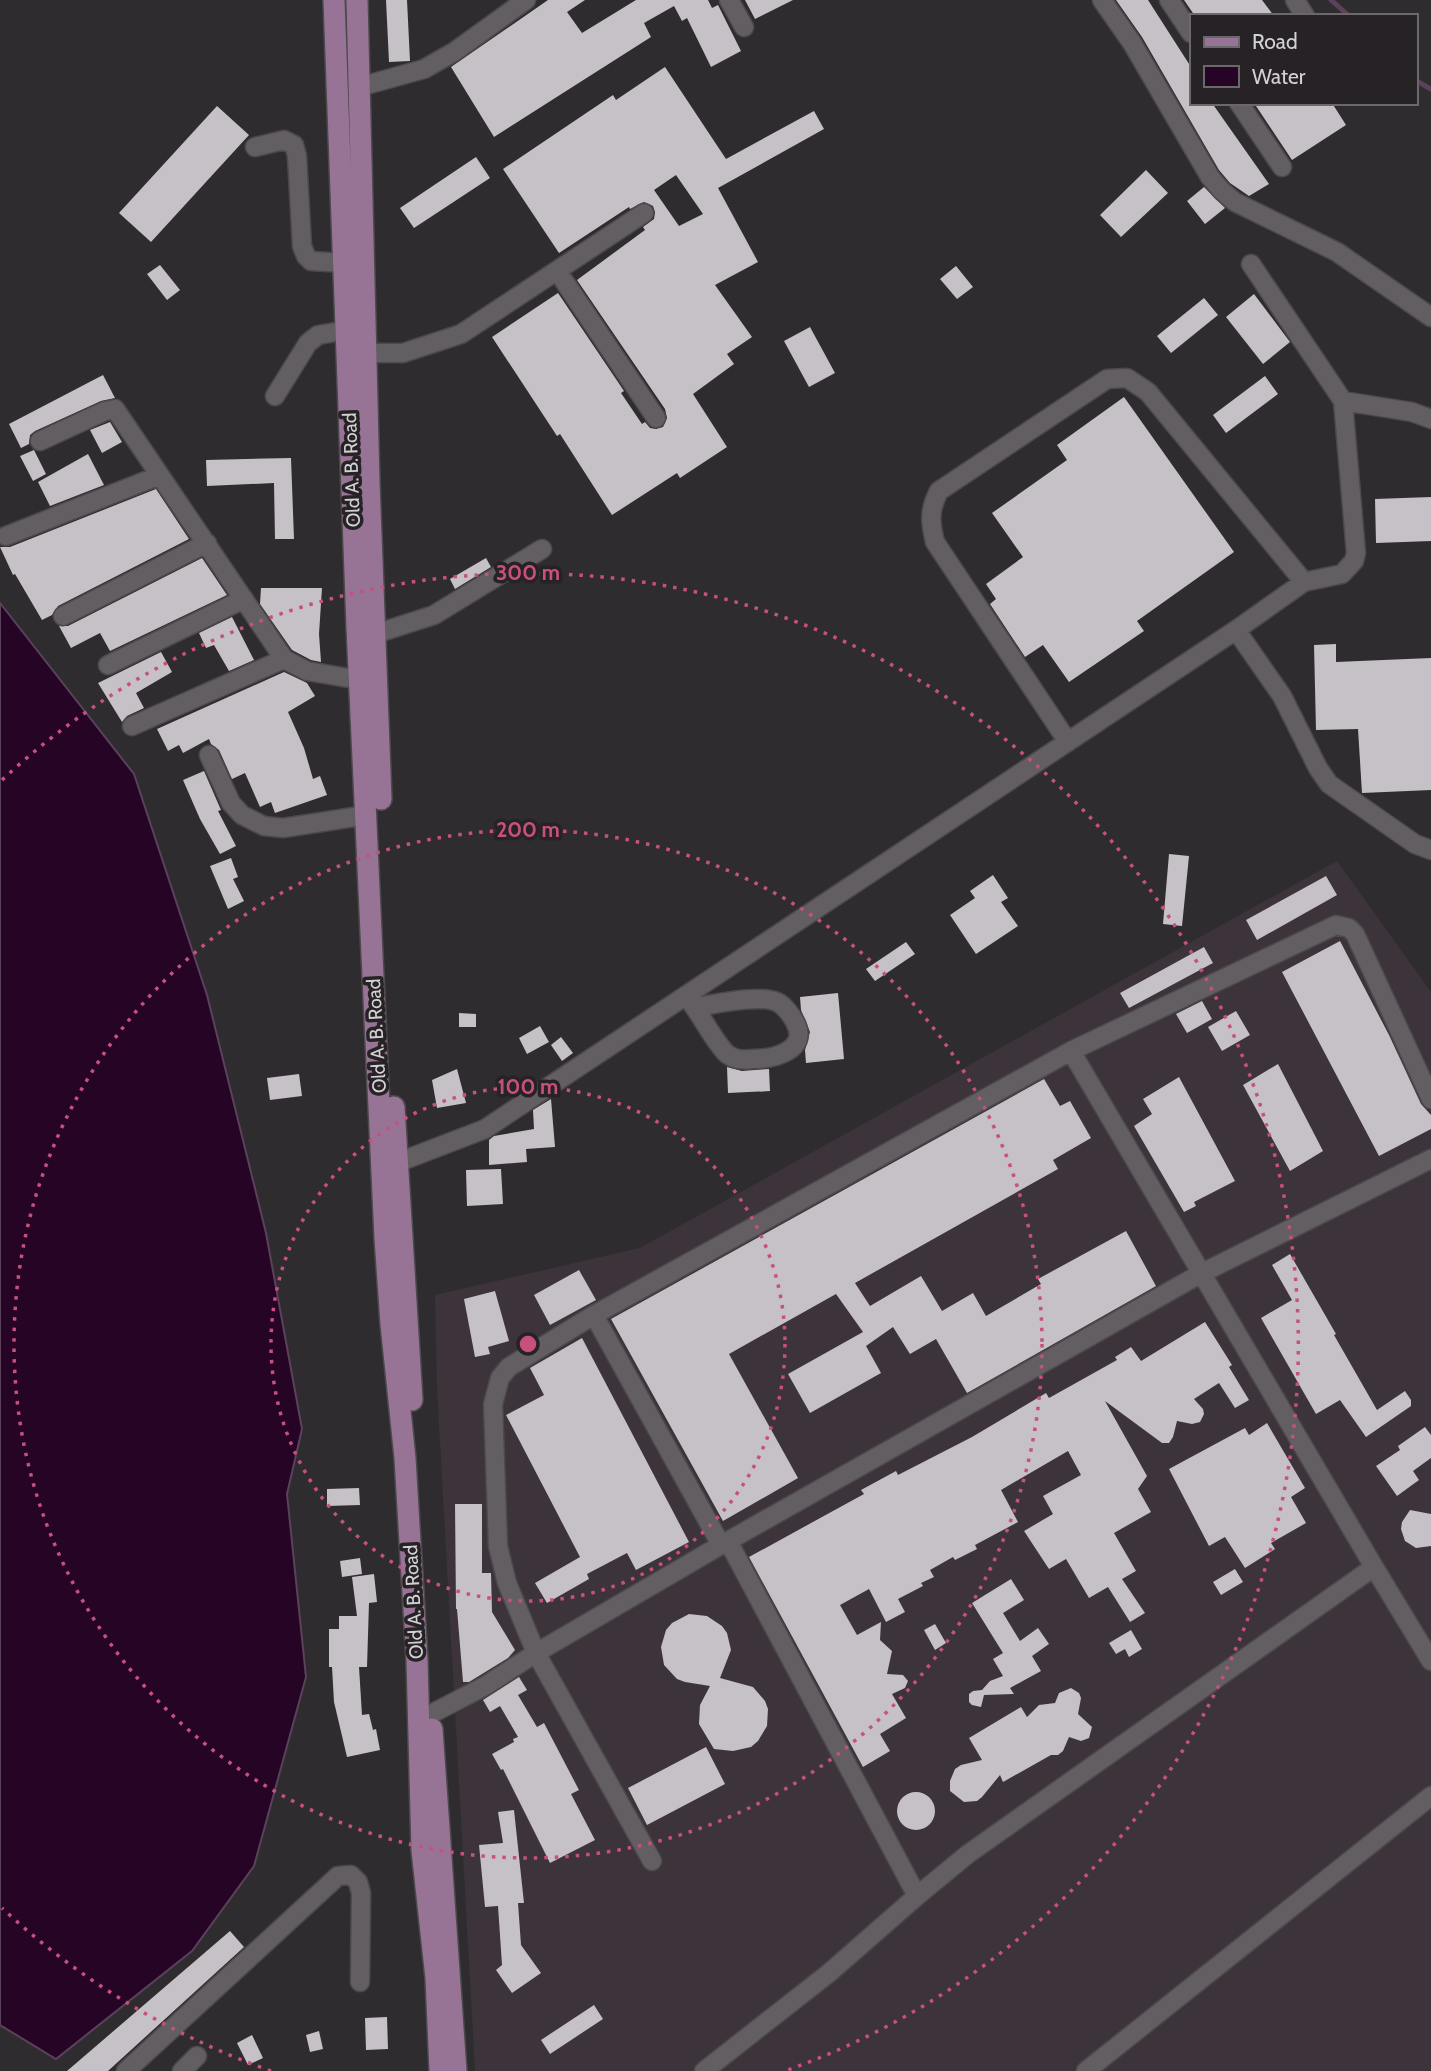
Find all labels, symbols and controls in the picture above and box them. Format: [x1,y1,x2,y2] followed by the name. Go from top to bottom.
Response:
[1190,14,1417,105] legend
[1252,29,1298,54] text: Road
[1252,64,1306,89] text: Water
[338,412,365,528] street label: Old A. B. Road
[496,560,560,585] text: 300 m
[496,817,560,842] text: 200 m
[362,978,391,1094] street label: Old A. B. Road
[498,1074,558,1099] text: 100 m
[516,1332,540,1356] centre of rings
[399,1544,428,1660] street label: Old A. B. Road

